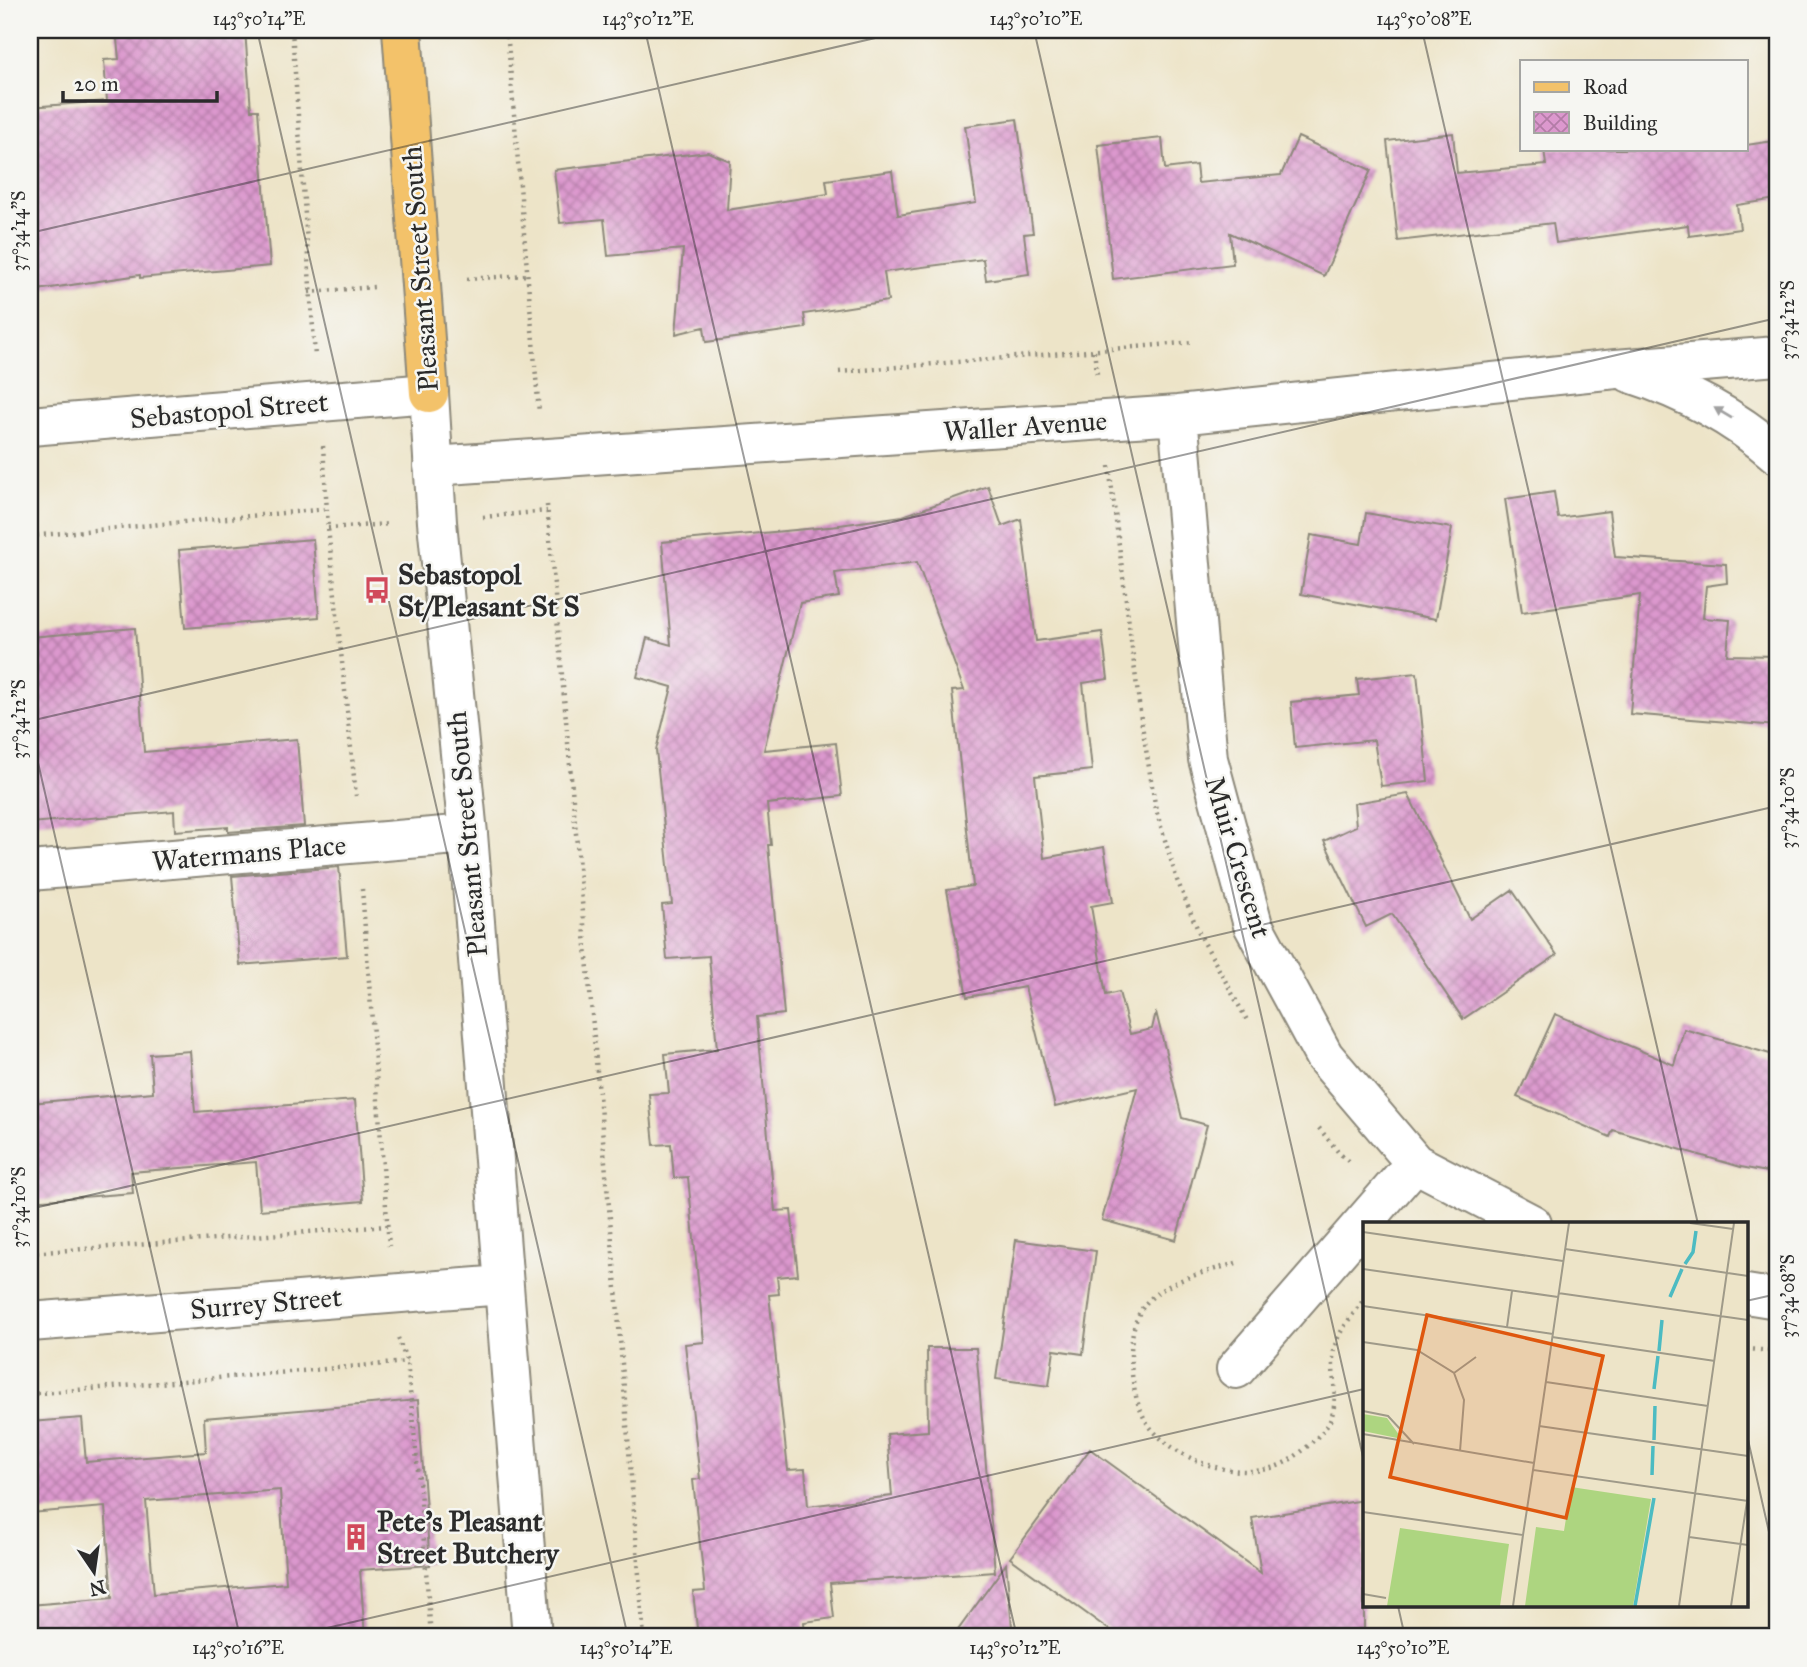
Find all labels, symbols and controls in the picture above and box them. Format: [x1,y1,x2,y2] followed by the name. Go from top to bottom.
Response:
[213,8,305,30] text: 143°50'14"E
[602,8,694,30] text: 143°50'12"E
[990,8,1083,30] text: 143°50'10"E
[1376,8,1472,30] text: 143°50'08"E
[63,60,217,104] scale bar
[1520,60,1748,150] legend
[74,71,119,97] text: 20 m
[1583,74,1628,100] text: Road
[1583,110,1657,136] text: Building
[394,144,446,393] street label: Pleasant Street South
[8,191,30,271] text: 37°34'14"S
[1777,280,1799,360] text: 37°34'12"S
[128,384,330,436] street label: Sebastopol Street
[942,403,1108,449] street label: Waller Avenue
[1713,407,1732,420] one-way arrow
[398,557,580,624] place label: Sebastopol St/Pleasant St S
[362,575,392,605] bus stop icon: Sebastopol St/Pleasant St S
[8,679,30,759] text: 37°34'12"S
[439,709,495,958] street label: Pleasant Street South
[1777,767,1799,849] text: 37°34'10"S
[1197,772,1279,942] street label: Muir Crescent
[150,827,348,879] street label: Watermans Place
[8,1166,30,1248] text: 37°34'10"S
[1363,1222,1748,1608] inset map
[1777,1254,1799,1338] text: 37°34'08"S
[189,1279,343,1327] street label: Surrey Street
[377,1504,559,1571] place label: Pete's Pleasant Street Butchery
[341,1522,371,1552] building icon: Pete's Pleasant Street Butchery
[60,1538,130,1608] north arrow
[87,1575,108,1601] text: N
[192,1637,284,1659] text: 143°50'16"E
[580,1637,672,1659] text: 143°50'14"E
[969,1637,1061,1659] text: 143°50'12"E
[1357,1637,1450,1659] text: 143°50'10"E

